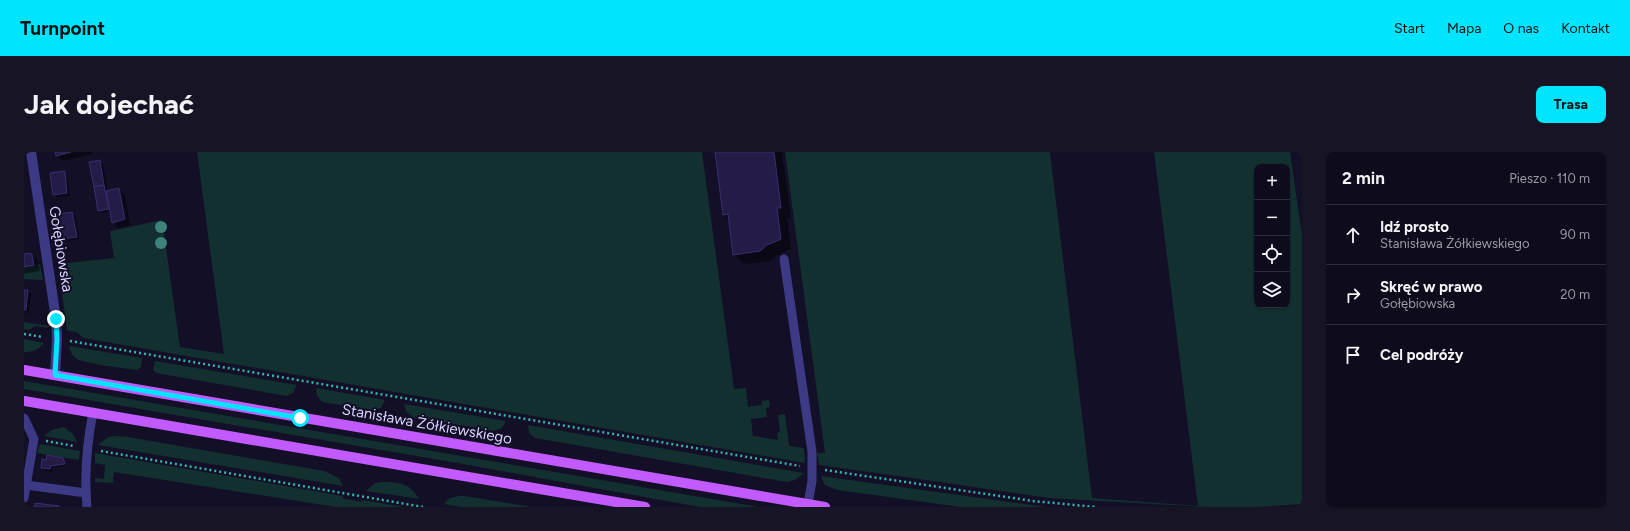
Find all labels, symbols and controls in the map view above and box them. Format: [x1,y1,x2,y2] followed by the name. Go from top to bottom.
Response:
[20,17,105,40] text: Turnpoint
[1394,20,1425,37] text: Start
[1447,20,1481,37] text: Mapa
[1503,20,1539,37] text: O nas
[1561,20,1610,37] text: Kontakt
[1536,86,1606,123] button: Trasa
[24,87,194,121] text: Jak dojechać
[1254,164,1290,308] map controls
[1254,164,1290,200] button: +
[1342,168,1385,188] text: 2 min
[1509,171,1590,186] text: Pieszo · 110 m
[1254,200,1290,236] button: −
[45,205,77,293] street label: Gołębiowska
[1380,218,1449,236] text: Idź prosto
[1342,224,1364,246] icon: ahead
[1560,227,1590,242] text: 90 m
[1254,236,1290,272] button: locate
[1380,236,1530,251] text: Stanisława Żółkiewskiego
[1254,272,1290,308] button: layers
[1380,278,1483,296] text: Skręć w prawo
[1342,284,1364,306] icon: right
[1560,287,1590,302] text: 20 m
[1380,296,1455,311] text: Gołębiowska
[47,310,65,328] route end
[1342,344,1364,366] icon: arrive
[1380,346,1463,364] text: Cel podróży
[340,400,514,448] street label: Stanisława Żółkiewskiego
[291,409,309,427] route start

